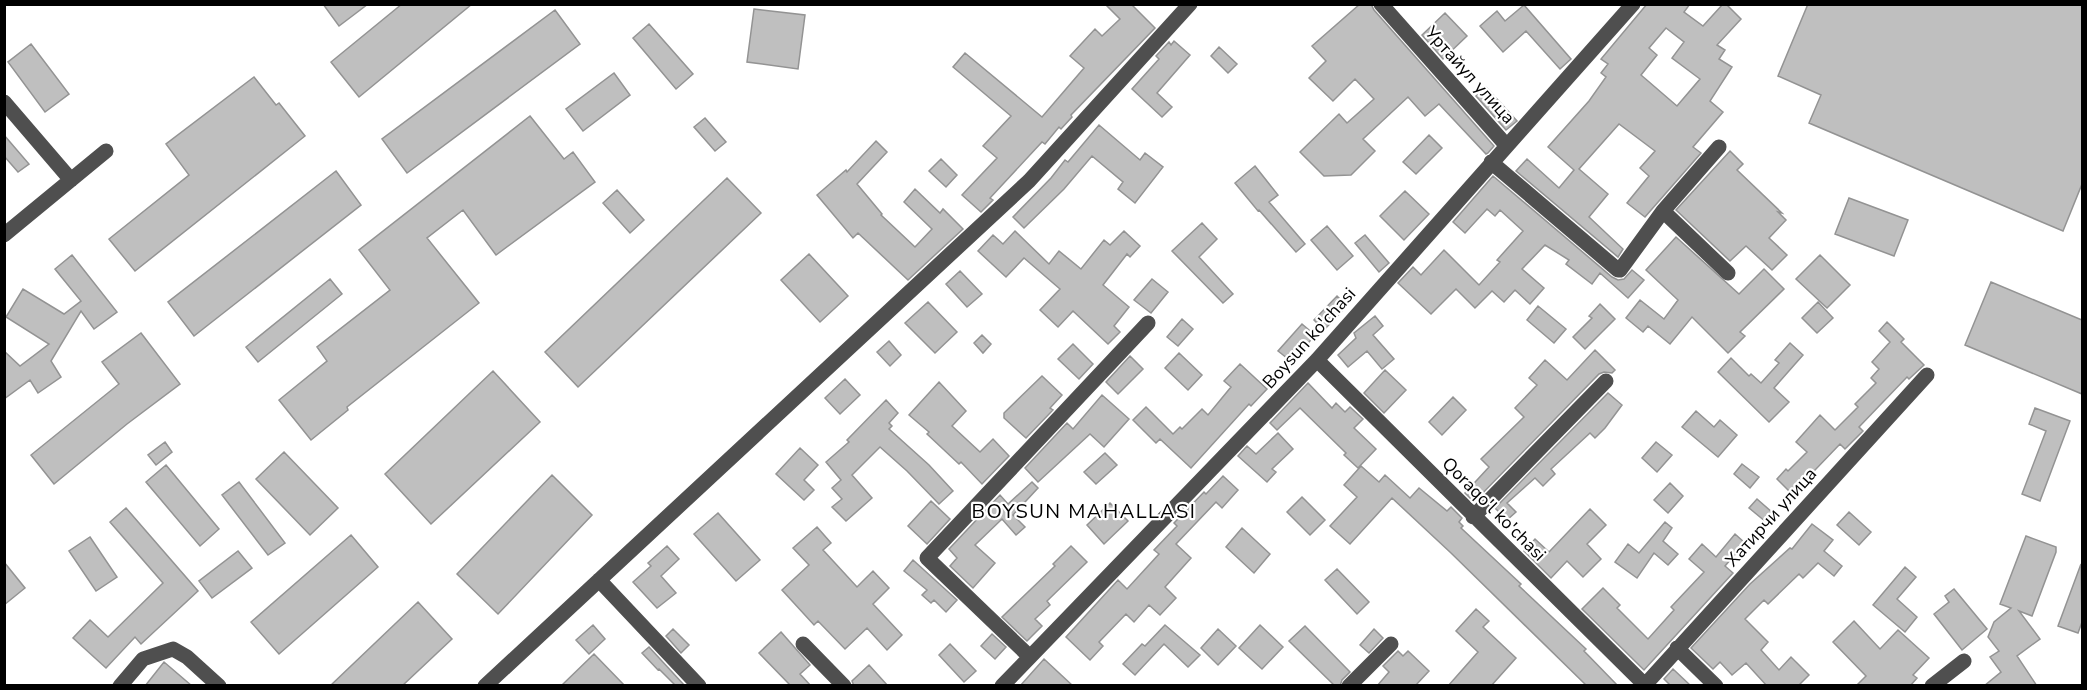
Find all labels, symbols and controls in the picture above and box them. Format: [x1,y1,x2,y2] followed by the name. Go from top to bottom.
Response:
[1419,20,1520,129] street label: Уртайул улица
[1257,282,1361,394] street label: Boysun ko'chasi
[1437,452,1551,566] street label: Qoraqo'l ko'chasi
[1720,462,1822,572] street label: Хатирчи улица
[972,498,1196,525] district label: BOYSUN MAHALLASI

